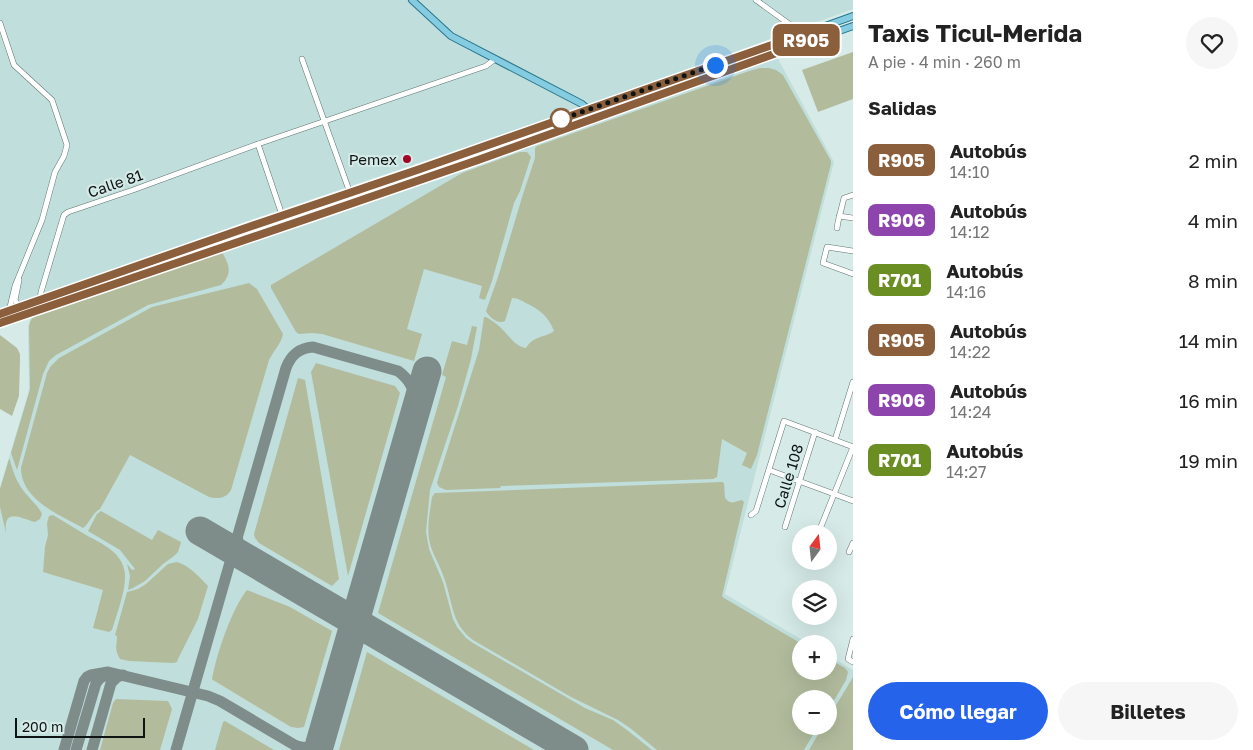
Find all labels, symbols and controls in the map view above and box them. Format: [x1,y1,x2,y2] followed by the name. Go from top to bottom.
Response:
[1186,17,1238,69] button: heart
[868,18,1082,47] text: Taxis Ticul-Merida
[771,24,841,56] line badge: R905
[783,29,829,51] text: R905
[868,52,1021,72] text: A pie · 4 min · 260 m
[703,53,728,78] your location
[868,96,937,119] text: Salidas
[550,108,572,130] unlabelled marker
[950,139,1027,162] text: Autobús
[878,149,925,171] text: R905
[1189,149,1238,172] text: 2 min
[349,150,397,168] place label: Pemex
[401,153,413,165] marker: Pemex
[950,162,990,182] text: 14:10
[85,165,145,201] street label: Calle 81
[950,199,1027,222] text: Autobús
[878,209,925,231] text: R906
[1188,209,1238,232] text: 4 min
[950,222,989,242] text: 14:12
[946,259,1023,282] text: Autobús
[878,269,921,291] text: R701
[1188,269,1238,292] text: 8 min
[946,282,986,302] text: 14:16
[950,319,1027,342] text: Autobús
[878,329,925,351] text: R905
[1179,329,1238,352] text: 14 min
[950,342,991,362] text: 14:22
[950,379,1027,402] text: Autobús
[878,389,925,411] text: R906
[1179,389,1238,412] text: 16 min
[950,402,991,422] text: 14:24
[946,439,1023,462] text: Autobús
[770,442,806,510] street label: Calle 108
[878,449,921,471] text: R701
[1179,449,1238,472] text: 19 min
[946,462,986,482] text: 14:27
[792,525,838,570] north arrow
[792,525,837,735] map controls
[792,580,837,625] button: layers
[792,635,837,680] button: +
[868,682,1048,740] button: Cómo llegar
[1058,682,1238,740] button: Billetes
[792,690,837,735] button: −
[15,715,145,738] scale bar
[22,718,63,735] text: 200 m

